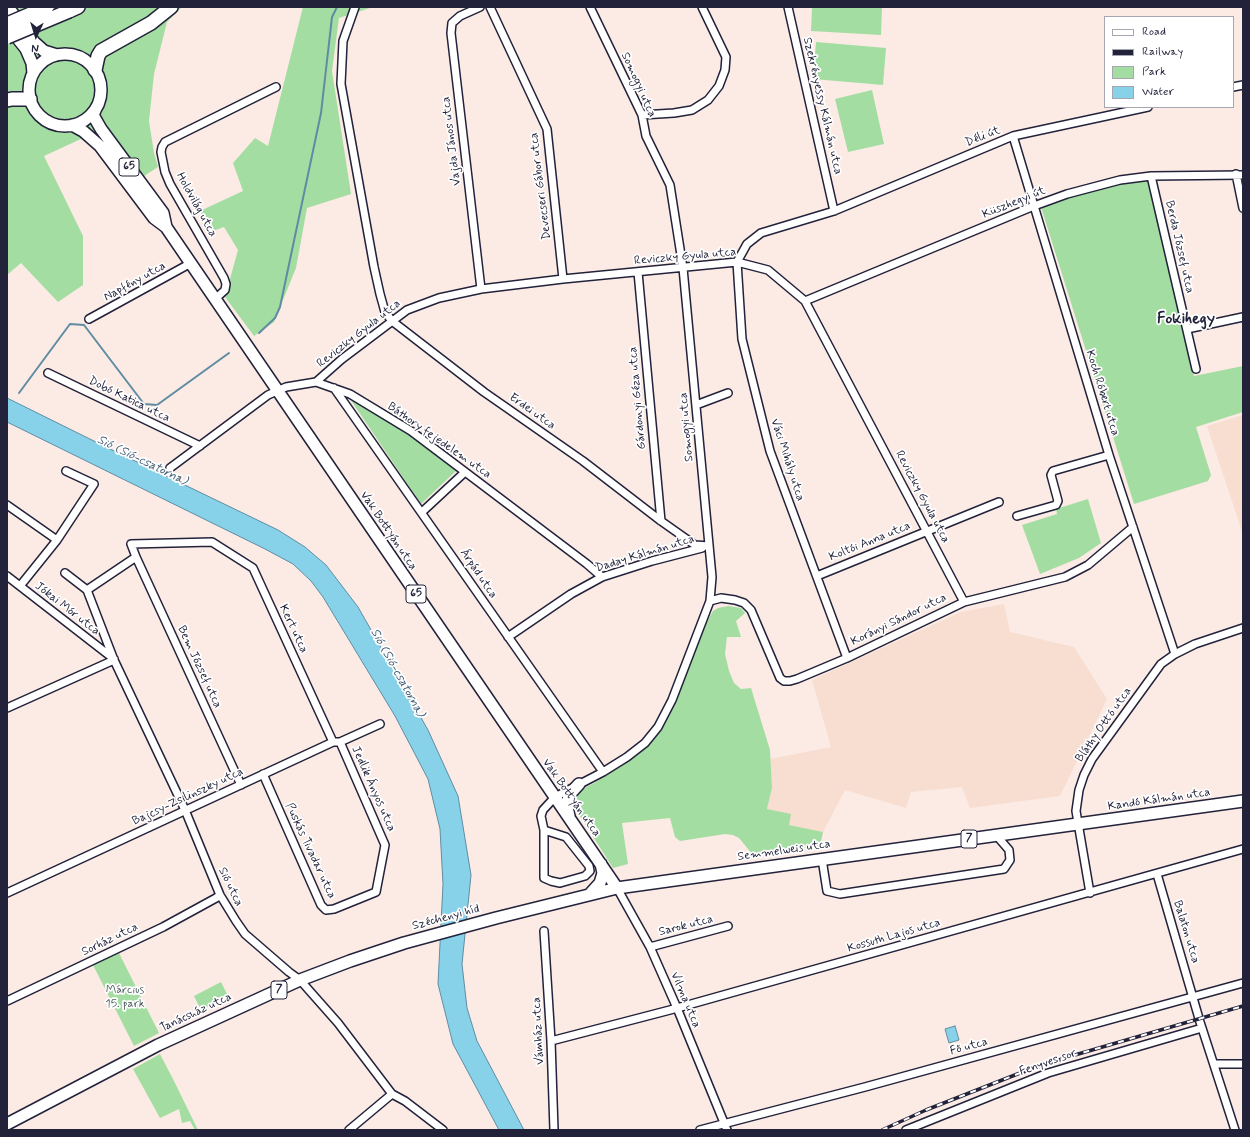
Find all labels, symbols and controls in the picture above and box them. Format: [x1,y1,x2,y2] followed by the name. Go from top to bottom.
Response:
[16,16,56,56] north arrow
[1104,16,1234,108] legend
[1142,24,1166,40] text: Road
[799,36,845,176] street label: Szekrényessy Kálmán utca
[31,41,39,55] text: N
[1142,44,1183,60] text: Railway
[617,50,659,120] street label: Somogyi utca
[1142,64,1166,80] text: Park
[1142,84,1174,100] text: Water
[439,96,465,186] street label: Vajda János utca
[963,124,1003,150] street label: Déli út
[527,131,555,241] street label: Devecseri Gábor utca
[119,158,139,176] road number: 65
[172,170,220,240] street label: Holdvilág utca
[980,184,1048,222] street label: Küszhegyi út
[1161,199,1197,295] street label: Berda József utca
[633,245,737,269] street label: Reviczky Gyula utca
[102,259,168,305] street label: Napfény utca
[314,297,404,371] street label: Reviczky Gyula utca
[1157,310,1215,330] district label: Fokihegy
[626,346,650,450] street label: Gárdonyi Géza utca
[1082,348,1122,438] street label: Koch Róbert utca
[86,374,172,426] street label: Dobó Katica utca
[506,391,558,433] street label: Erdei utca
[677,392,697,462] street label: Somogyi utca
[384,400,494,482] street label: Báthory fejedelem utca
[767,417,807,503] street label: Váci Mihály utca
[94,432,190,490] water label: Sió (Sió-csatorna)
[892,448,952,546] street label: Reviczky Gyula utca
[356,489,420,573] street label: Vak Bottyán utca
[827,519,913,565] street label: Koltói Anna utca
[594,532,696,576] street label: Daday Kálmán utca
[456,547,500,601] street label: Árpád utca
[32,579,102,639] street label: Jókai Mór utca
[406,585,426,603] road number: 65
[849,591,949,649] street label: Korányi Sándor utca
[275,602,311,656] street label: Kert utca
[174,624,224,710] street label: Bem József utca
[366,626,428,720] water label: Sió (Sió-csatorna)
[1073,685,1135,765] street label: Bláthy Ottó utca
[348,744,398,834] street label: Jedlik Ányos utca
[539,756,603,840] street label: Vak Bottyán utca
[130,765,246,829] street label: Bajcsy-Zsilinszky utca
[1107,786,1211,814] street label: Kandó Kálmán utca
[282,801,338,901] street label: Puskás Tivadar utca
[961,830,977,848] road number: 7
[737,837,831,865] street label: Semmelweis utca
[214,865,246,909] street label: Sió utca
[1170,899,1202,965] street label: Balaton utca
[411,902,481,934] street label: Széchenyi híd
[657,912,715,940] street label: Sarok utca
[846,916,942,956] street label: Kossuth Lajos utca
[80,920,140,960] street label: Sorház utca
[667,970,703,1030] street label: Vilma utca
[271,981,287,999] road number: 7
[105,983,145,1011] park label: Március 15. park
[158,990,234,1036] street label: Tanácsház utca
[530,997,548,1065] street label: Vámház utca
[949,1035,989,1059] street label: Fő utca
[1018,1047,1078,1079] street label: Fenyves sor

